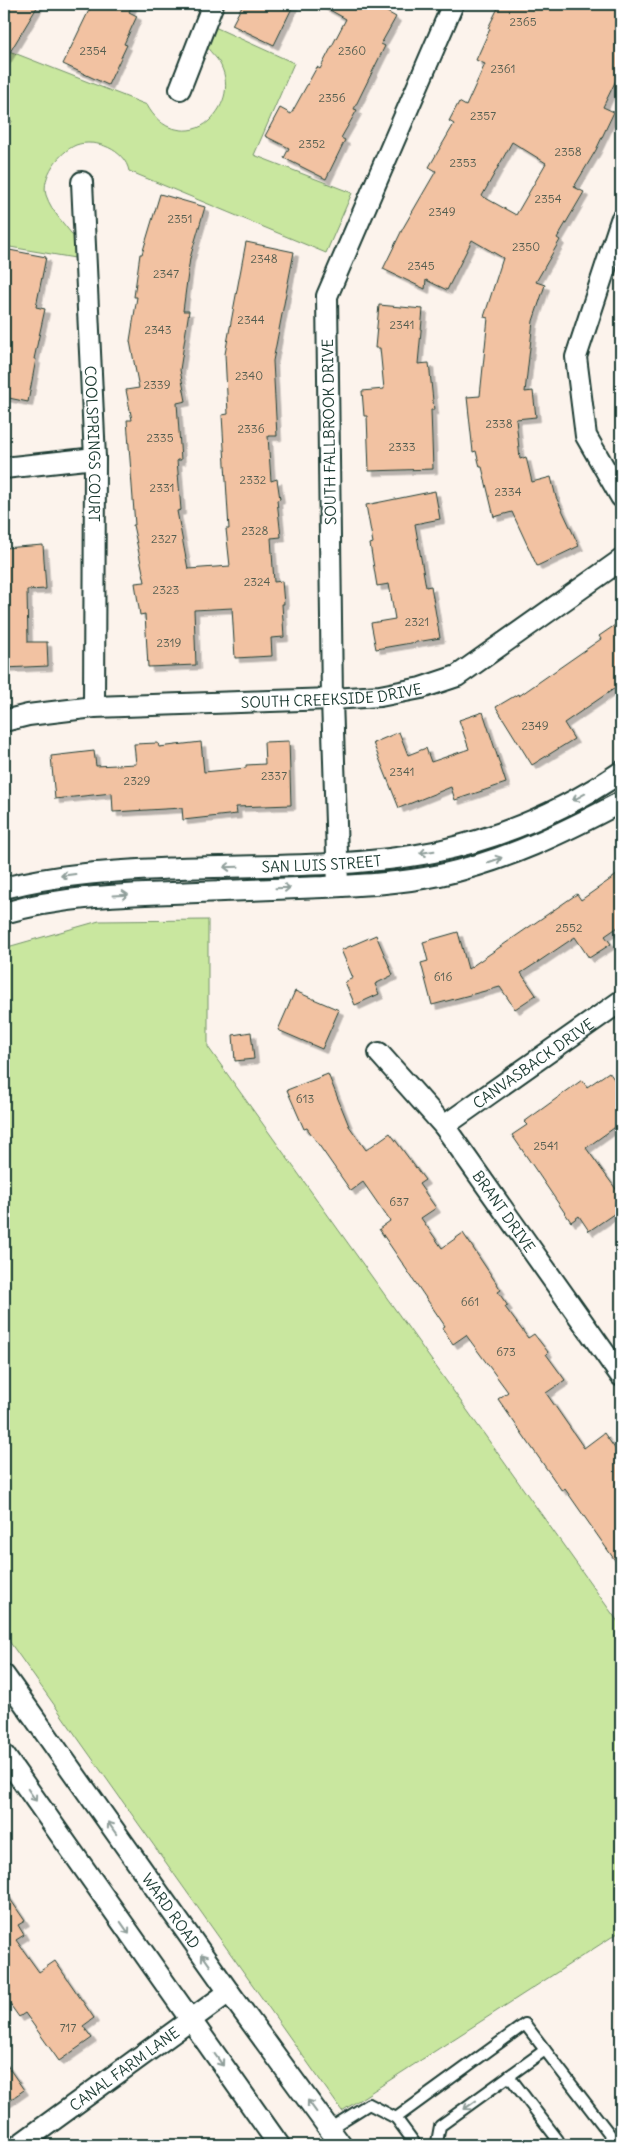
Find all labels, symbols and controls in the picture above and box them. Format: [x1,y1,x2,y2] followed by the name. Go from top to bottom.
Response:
[509,14,537,29] house number: 2365
[79,43,107,58] house number: 2354
[338,43,366,58] house number: 2360
[490,61,516,76] house number: 2361
[318,90,346,105] house number: 2356
[470,108,496,123] house number: 2357
[299,136,326,151] house number: 2352
[554,144,582,159] house number: 2358
[449,155,477,170] house number: 2353
[534,191,562,206] house number: 2354
[428,204,456,219] house number: 2349
[167,211,193,226] house number: 2351
[512,239,540,254] house number: 2350
[250,251,278,266] house number: 2348
[407,258,435,273] house number: 2345
[153,266,179,281] house number: 2347
[237,312,265,327] house number: 2344
[390,317,414,332] house number: 2341
[144,322,172,337] house number: 2343
[318,338,340,525] street label: SOUTH FALLBROOK DRIVE
[81,365,105,522] street label: COOLSPRINGS COURT
[235,368,263,383] house number: 2340
[143,377,171,392] house number: 2339
[485,416,513,431] house number: 2338
[237,421,265,436] house number: 2336
[146,430,174,445] house number: 2335
[388,439,416,454] house number: 2333
[240,472,267,487] house number: 2332
[150,480,174,495] house number: 2331
[494,484,522,499] house number: 2334
[242,523,269,538] house number: 2328
[151,531,177,546] house number: 2327
[244,574,270,589] house number: 2324
[153,582,180,597] house number: 2323
[405,614,429,629] house number: 2321
[157,635,182,650] house number: 2319
[241,679,424,712] street label: SOUTH CREEKSIDE DRIVE
[521,718,549,733] house number: 2349
[390,764,414,779] house number: 2341
[261,768,287,783] house number: 2337
[124,773,151,788] house number: 2329
[572,792,587,802] one-way arrow
[420,848,436,858] one-way arrow
[261,850,382,876] street label: SAN LUIS STREET
[487,854,503,864] one-way arrow
[223,862,239,871] one-way arrow
[61,870,77,880] one-way arrow
[275,884,291,893] one-way arrow
[113,891,129,900] one-way arrow
[556,920,583,935] house number: 2552
[434,969,452,984] house number: 616
[469,1014,597,1112] street label: CANVASBACK DRIVE
[296,1091,314,1106] house number: 613
[533,1138,559,1153] house number: 2541
[469,1167,540,1256] street label: BRANT DRIVE
[389,1194,409,1209] house number: 637
[461,1294,479,1309] house number: 661
[496,1344,516,1359] house number: 673
[27,1787,37,1801] one-way arrow
[107,1821,117,1835] one-way arrow
[138,1869,205,1952] street label: WARD ROAD
[120,1920,130,1934] one-way arrow
[201,1954,212,1967] one-way arrow
[60,2020,76,2035] house number: 717
[65,2022,183,2115] street label: CANAL FARM LANE
[214,2053,224,2067] one-way arrow
[307,2099,317,2113] one-way arrow
[463,2100,477,2110] one-way arrow

